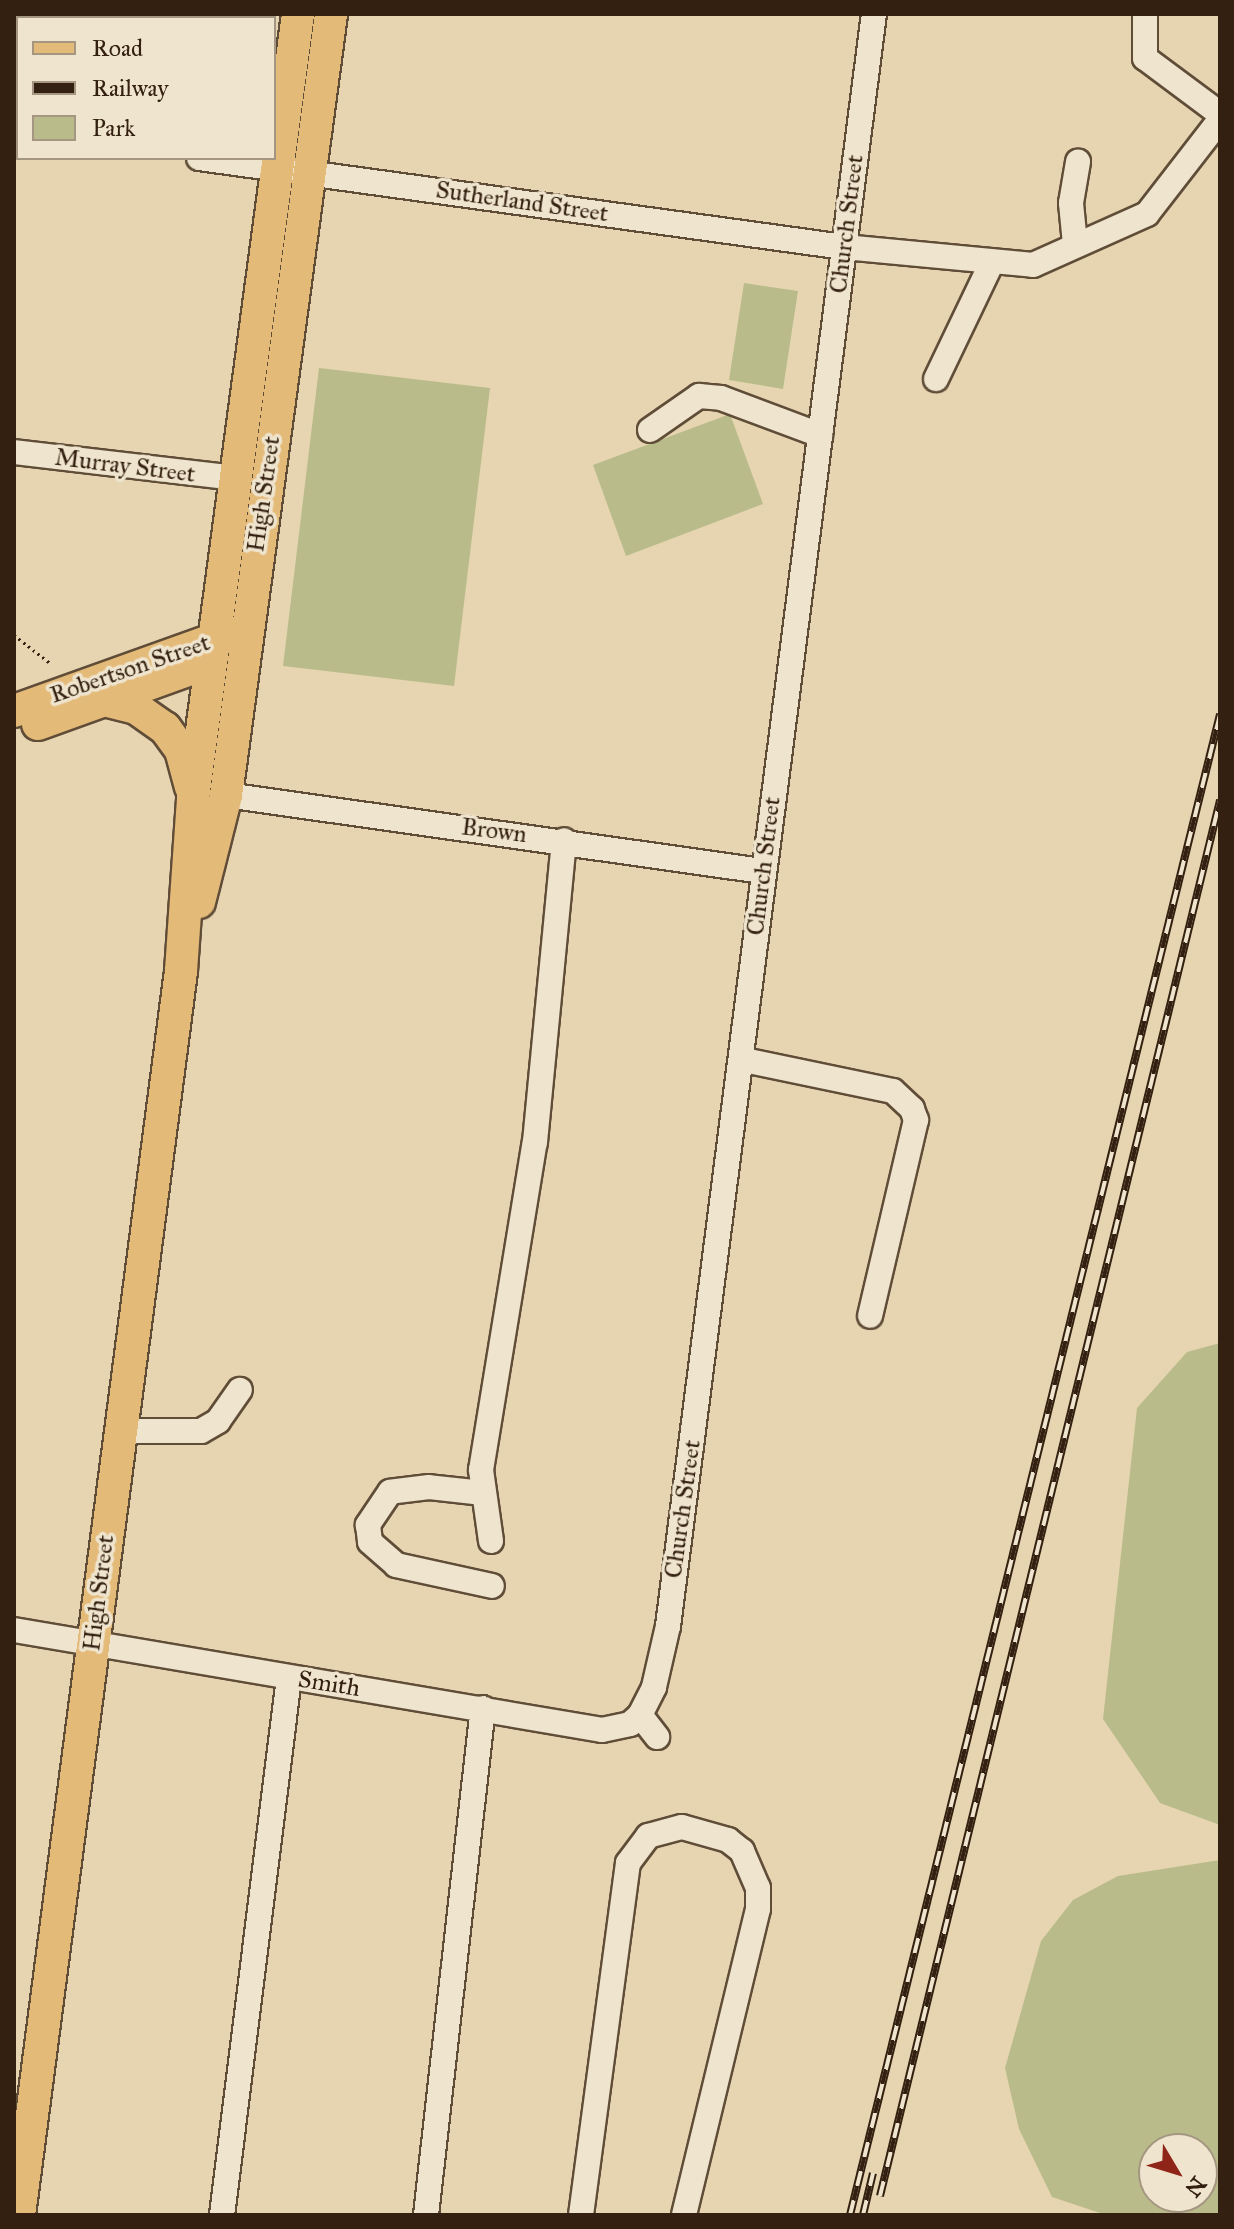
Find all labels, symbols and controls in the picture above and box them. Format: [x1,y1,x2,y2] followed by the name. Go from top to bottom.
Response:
[16,16,276,160] legend
[92,33,143,63] text: Road
[92,73,169,103] text: Railway
[92,113,135,143] text: Park
[824,153,870,295] street label: Church Street
[434,176,610,228] street label: Sutherland Street
[242,434,286,554] street label: High Street
[53,443,197,489] street label: Murray Street
[46,628,214,710] street label: Robertson Street
[741,795,787,937] street label: Church Street
[460,813,528,849] street label: Brown
[659,1438,707,1580] street label: Church Street
[78,1533,120,1653] street label: High Street
[296,1665,362,1703] street label: Smith
[1138,2133,1218,2213] north arrow
[1179,2171,1212,2203] text: N

